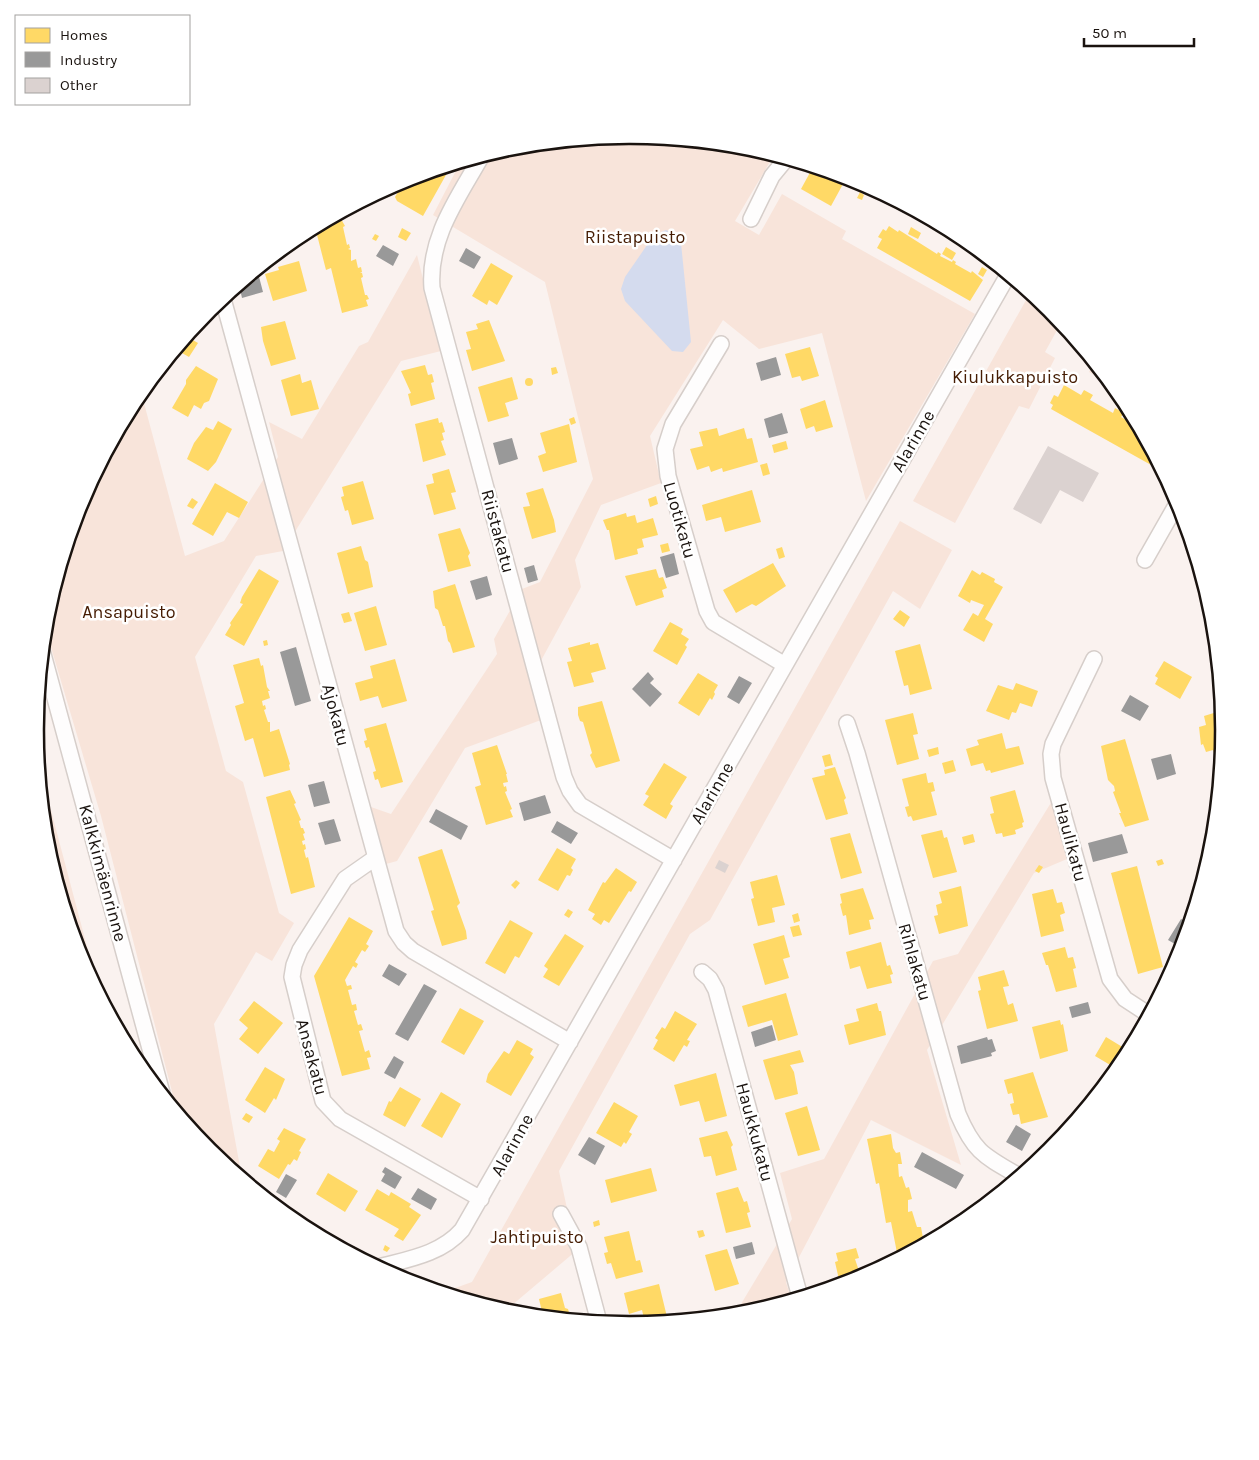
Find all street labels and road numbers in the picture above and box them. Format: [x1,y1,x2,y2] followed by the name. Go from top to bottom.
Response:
[886,406,940,476] street label: Alarinne
[659,479,701,561] street label: Luotikatu
[476,487,520,575] street label: Riistakatu
[317,681,355,749] street label: Ajokatu
[685,758,739,828] street label: Alarinne
[1050,800,1092,884] street label: Haulikatu
[74,802,132,944] street label: Kalkkimäenrinne
[893,921,937,1003] street label: Rihlakatu
[291,1016,333,1098] street label: Ansakatu
[731,1080,779,1184] street label: Haukkukatu
[486,1110,538,1180] street label: Alarinne

